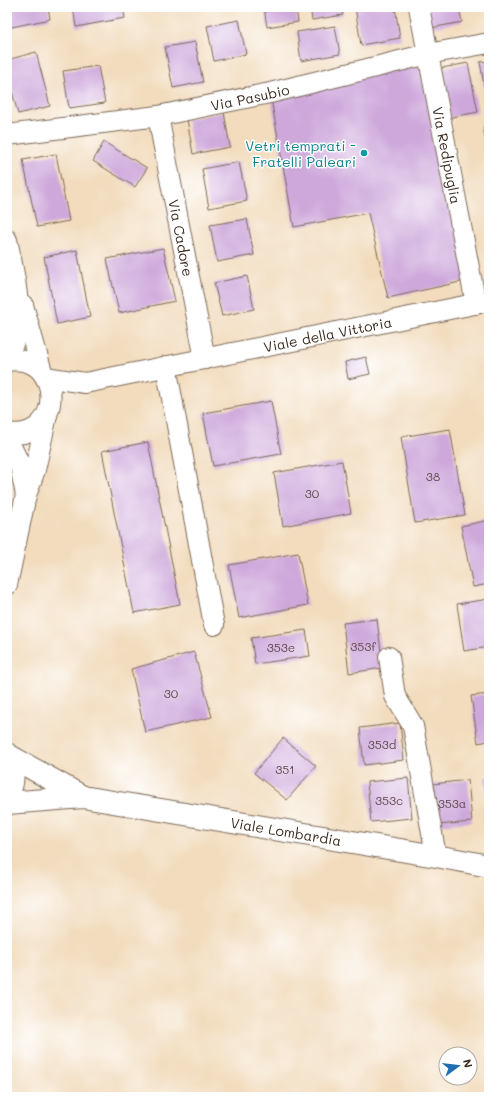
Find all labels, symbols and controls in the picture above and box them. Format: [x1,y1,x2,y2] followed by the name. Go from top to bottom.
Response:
[209,79,291,114] street label: Via Pasubio
[429,105,466,205] street label: Via Redipuglia
[245,136,356,171] place label: Vetri temprati - Fratelli Paleari
[359,148,369,158] marker: Vetri temprati - Fratelli Paleari
[165,198,198,278] street label: Via Cadore
[262,311,393,356] street label: Viale della Vittoria
[426,468,440,484] house number: 38
[305,485,320,501] house number: 30
[350,638,376,654] house number: 353f
[267,639,295,655] house number: 353e
[164,685,179,701] house number: 30
[368,736,397,752] house number: 353d
[275,761,295,777] house number: 351
[375,792,403,808] house number: 353c
[438,795,466,811] house number: 353a
[229,812,343,850] street label: Viale Lombardia
[438,1046,478,1086] north arrow
[460,1057,476,1069] text: N

